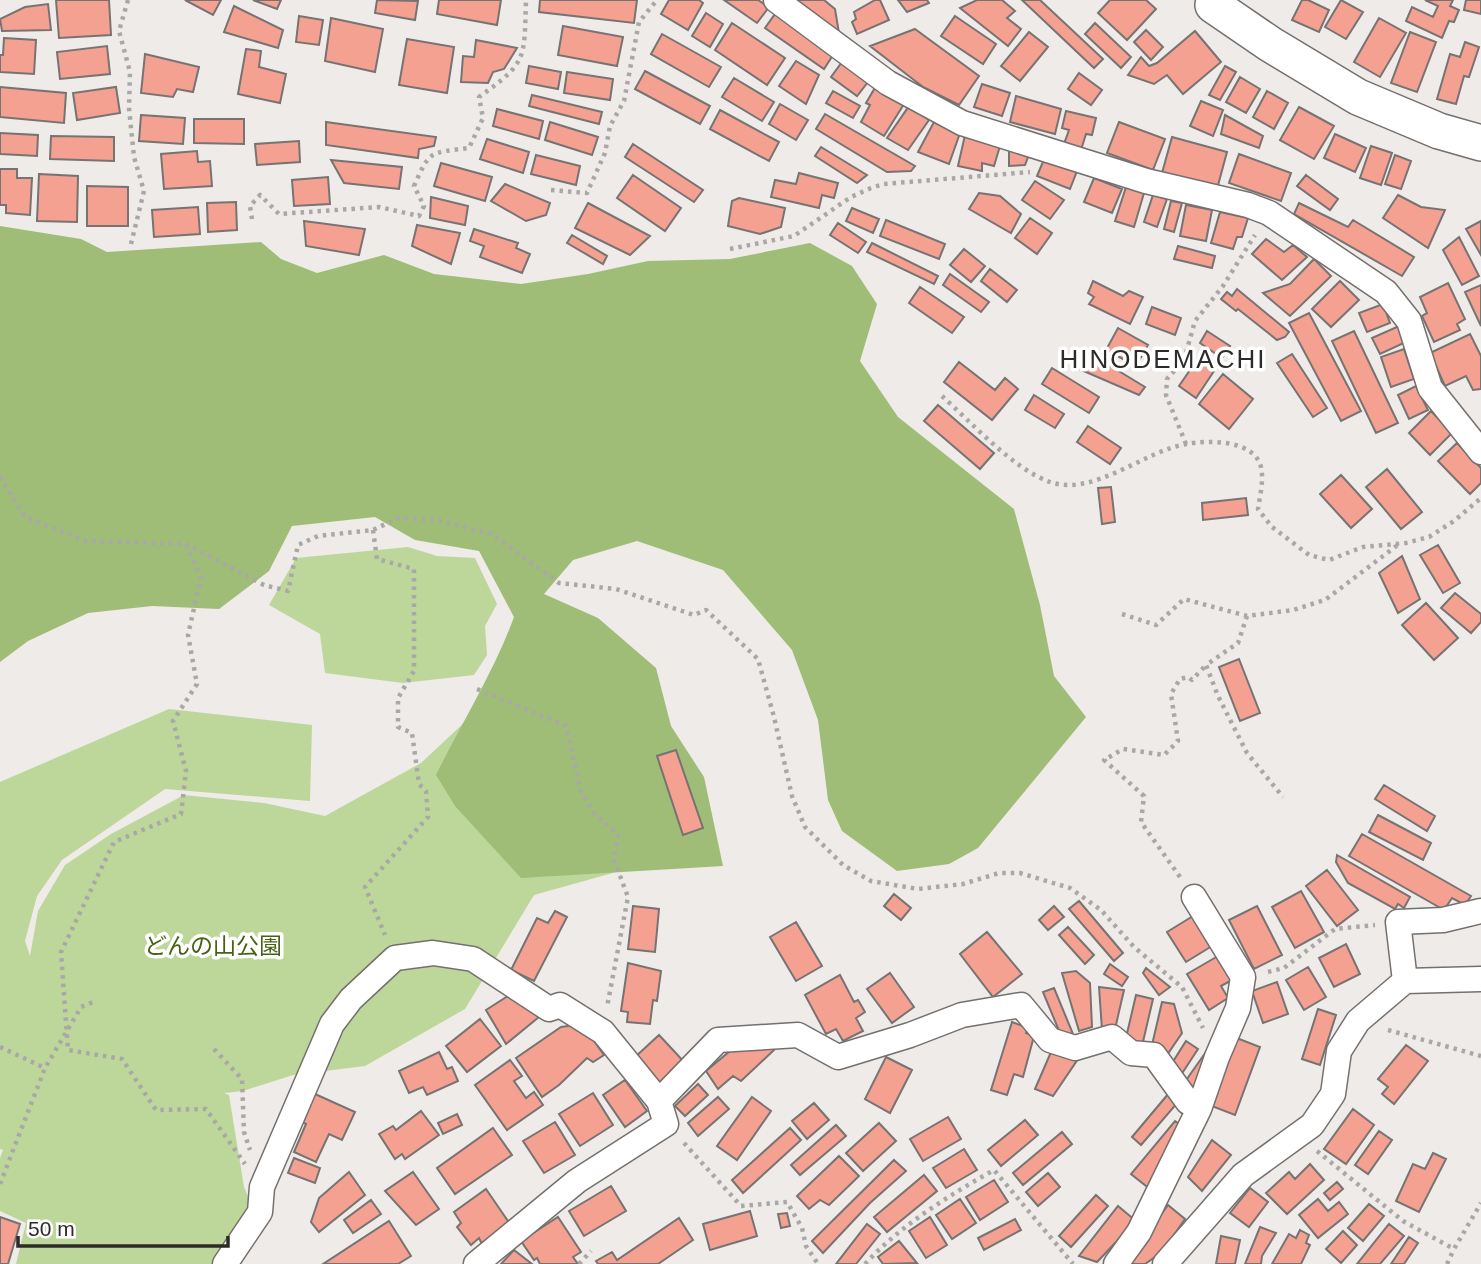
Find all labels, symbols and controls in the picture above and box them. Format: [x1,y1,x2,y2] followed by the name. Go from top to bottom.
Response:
[1060,344,1266,374] district label: HINODEMACHI
[144,933,282,959] park label: どんの山公園
[18,1204,228,1248] scale bar
[28,1217,75,1240] text: 50 m

